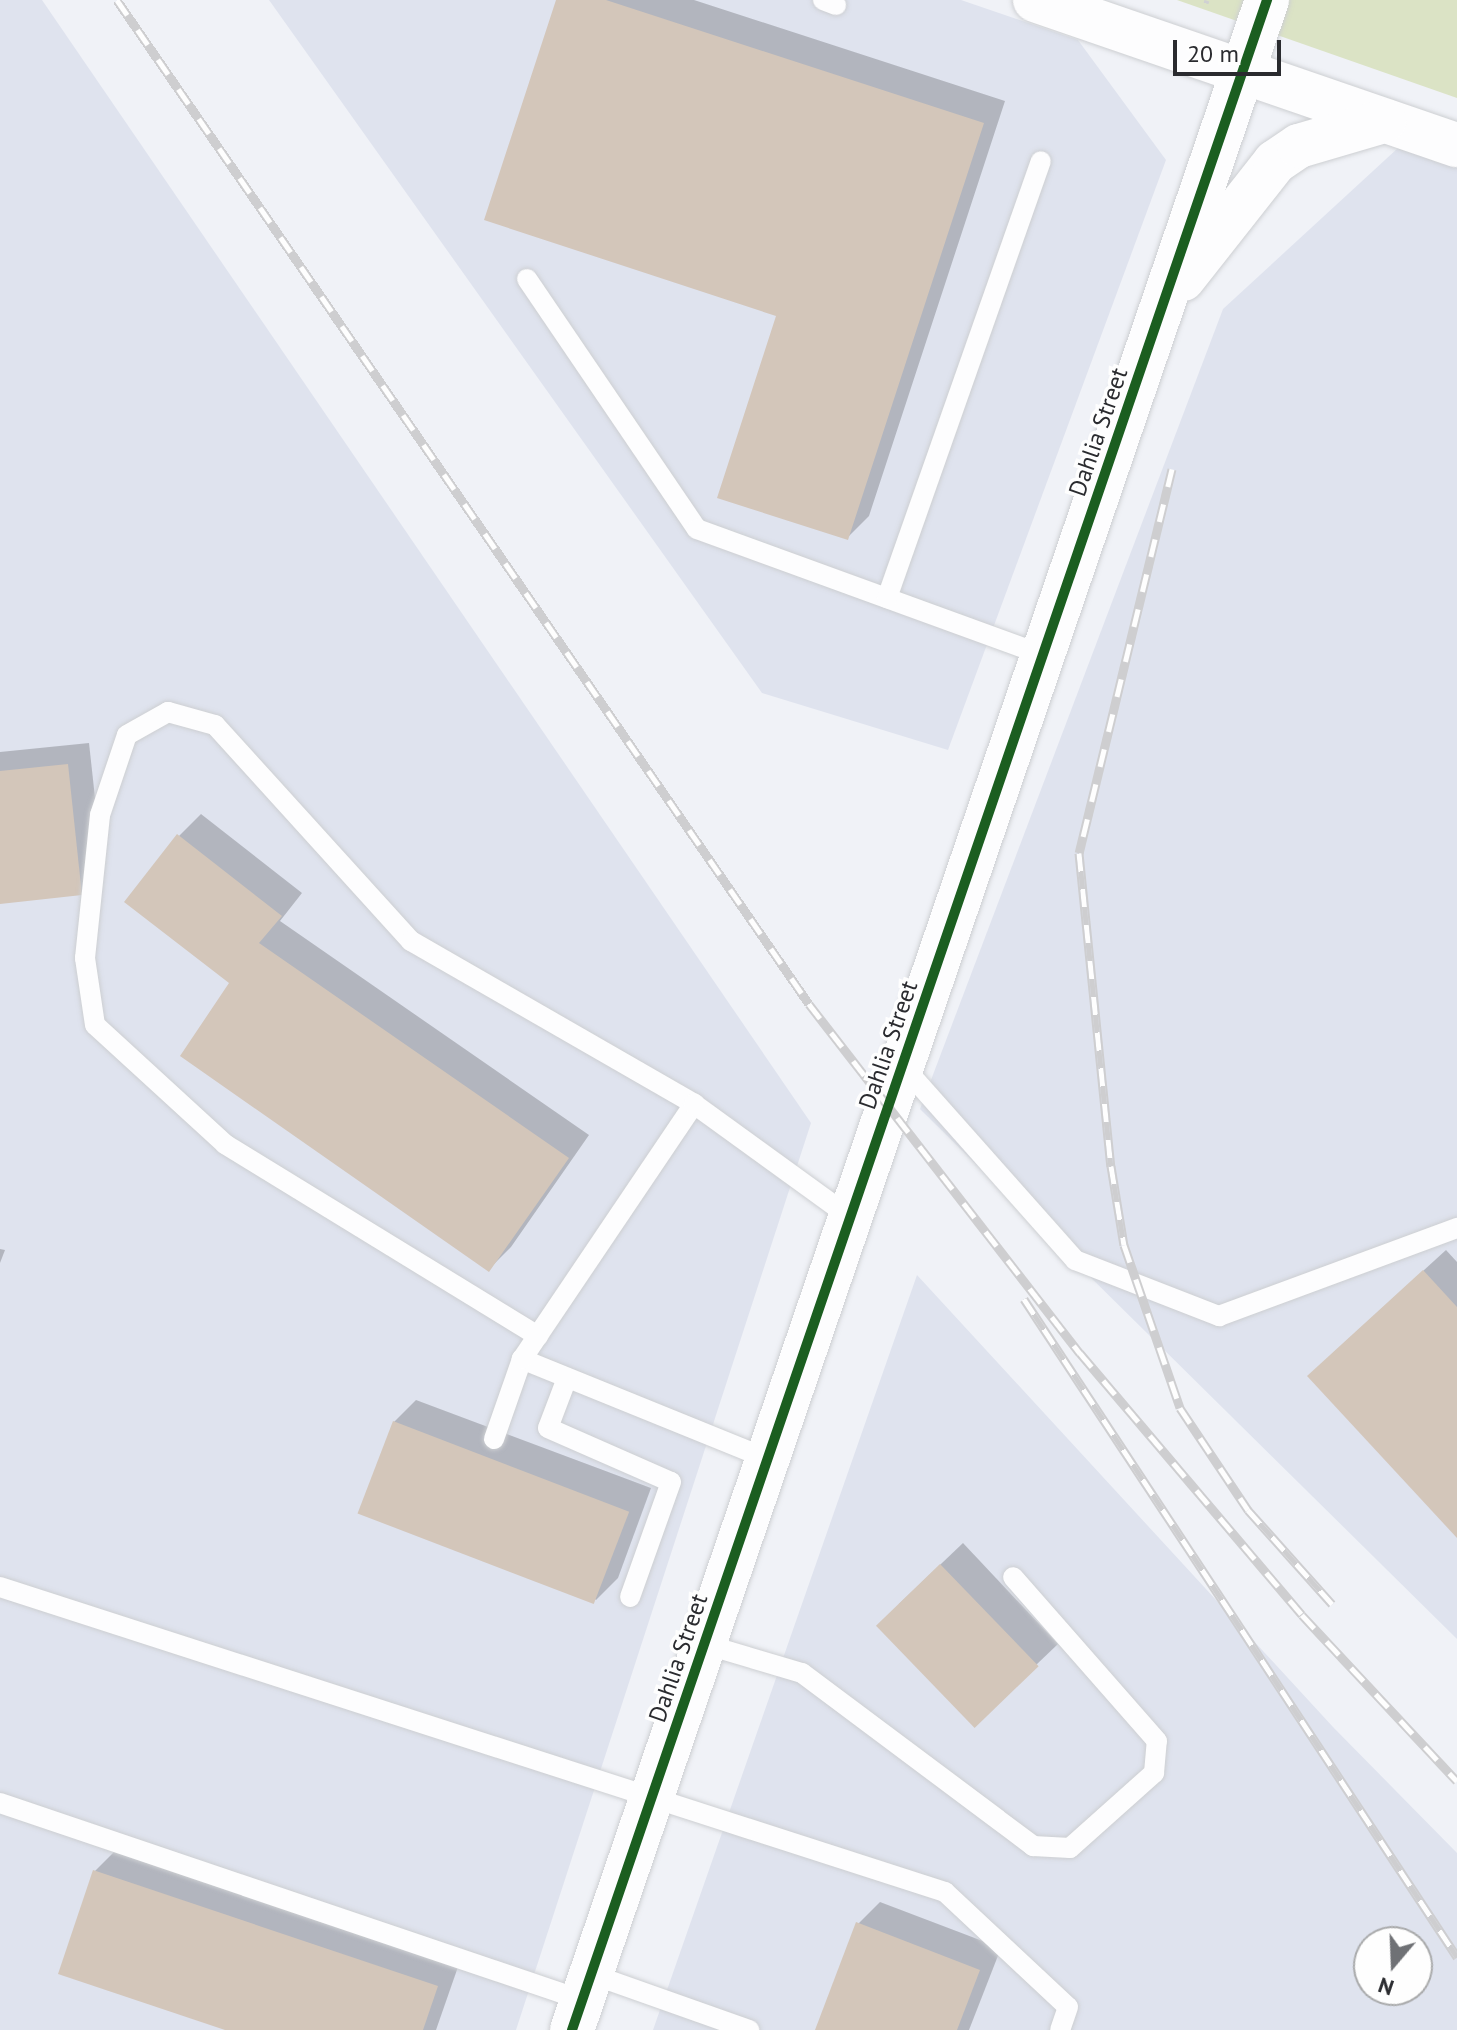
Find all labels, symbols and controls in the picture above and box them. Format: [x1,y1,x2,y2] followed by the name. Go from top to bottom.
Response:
[1177,24,1285,74] scale bar
[1187,38,1239,69] text: 20 m
[1063,364,1133,500] street label: Dahlia Street
[853,977,923,1113] street label: Dahlia Street
[643,1590,713,1726] street label: Dahlia Street
[1353,1926,1433,2006] north arrow
[1374,1971,1397,2002] text: N

